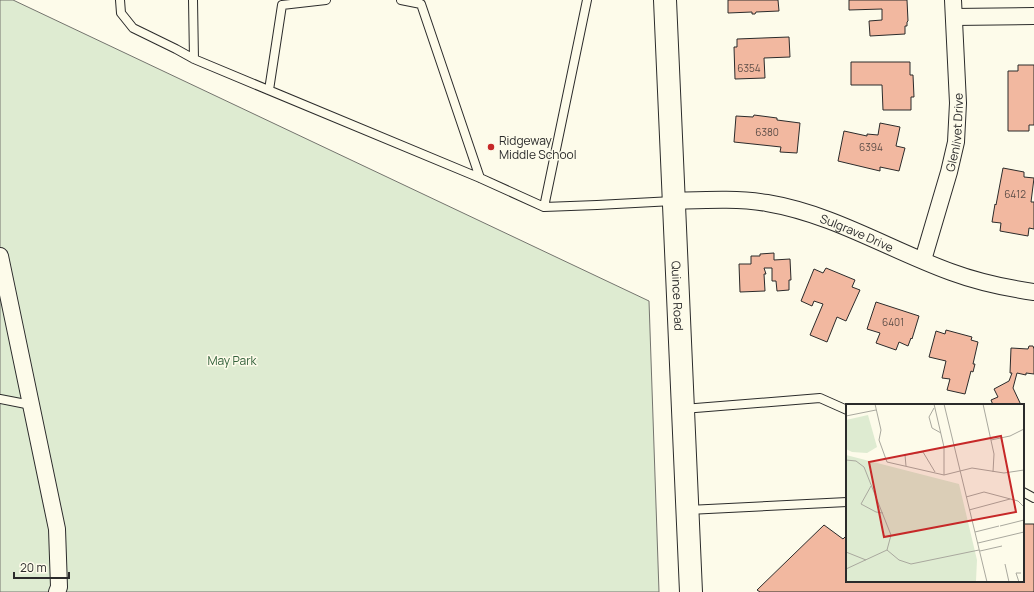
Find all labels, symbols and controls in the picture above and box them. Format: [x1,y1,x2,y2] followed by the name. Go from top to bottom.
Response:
[737,61,761,75] house number: 6354
[941,93,967,173] street label: Glenlivet Drive
[755,125,779,139] house number: 6380
[499,132,577,163] place label: Ridgeway Middle School
[859,140,883,154] house number: 6394
[486,142,496,152] marker: Ridgeway Middle School
[1004,187,1026,201] house number: 6412
[818,209,896,255] street label: Sulgrave Drive
[668,260,688,331] street label: Quince Road
[882,315,904,329] house number: 6401
[207,352,258,369] park label: May Park
[846,404,1024,582] inset map
[14,554,69,580] scale bar
[20,559,47,576] text: 20 m

